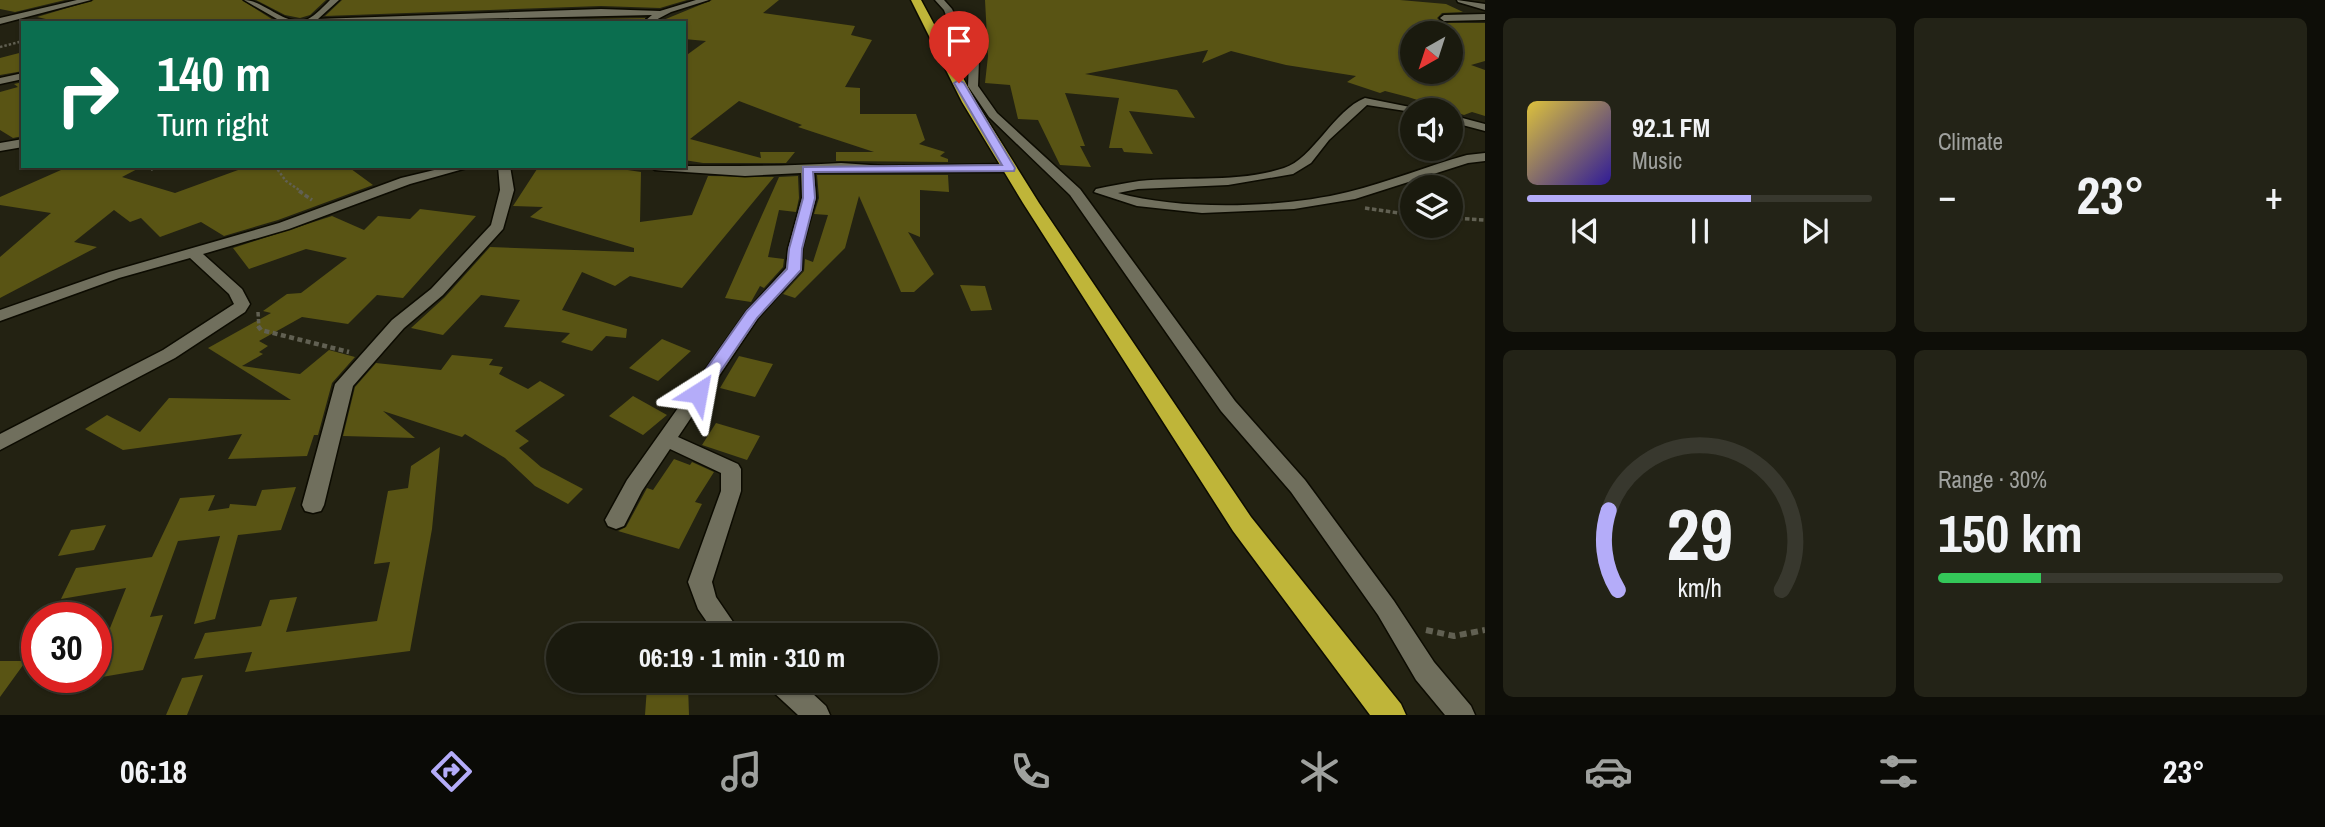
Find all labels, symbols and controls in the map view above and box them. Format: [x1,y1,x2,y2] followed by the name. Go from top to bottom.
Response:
[929,11,989,83] pin
[1400,21,1463,84] north arrow
[1400,21,1463,238] map controls
[940,22,978,60] icon: arrive
[157,40,271,106] text: 140 m
[42,49,133,140] icon: right
[1400,98,1463,161] button: sound
[157,103,269,146] text: Turn right
[1632,110,1710,145] text: 92.1 FM
[1938,126,2003,157] text: Climate
[1632,145,1682,176] text: Music
[2076,160,2145,230] text: 23°
[1938,170,1956,221] text: −
[2265,170,2283,221] text: +
[1400,175,1463,238] button: layers
[1566,212,1604,250] icon: previous
[1681,212,1719,250] icon: pause
[1796,212,1834,250] icon: next
[661,356,735,430] position arrow
[1938,464,2047,495] text: Range · 30%
[1666,485,1733,583] text: 29
[1938,498,2083,568] text: 150 km
[1677,570,1722,604] text: km/h
[21,602,112,693] speed limit sign: 30
[639,640,845,675] text: 06:19 · 1 min · 310 m
[427,747,476,796] icon: directions
[717,747,766,796] icon: music
[1006,747,1055,796] icon: phone
[1295,747,1344,796] icon: climate
[1584,747,1633,796] icon: car
[1874,747,1923,796] icon: filters
[120,750,187,793] text: 06:18
[2163,750,2205,793] text: 23°

